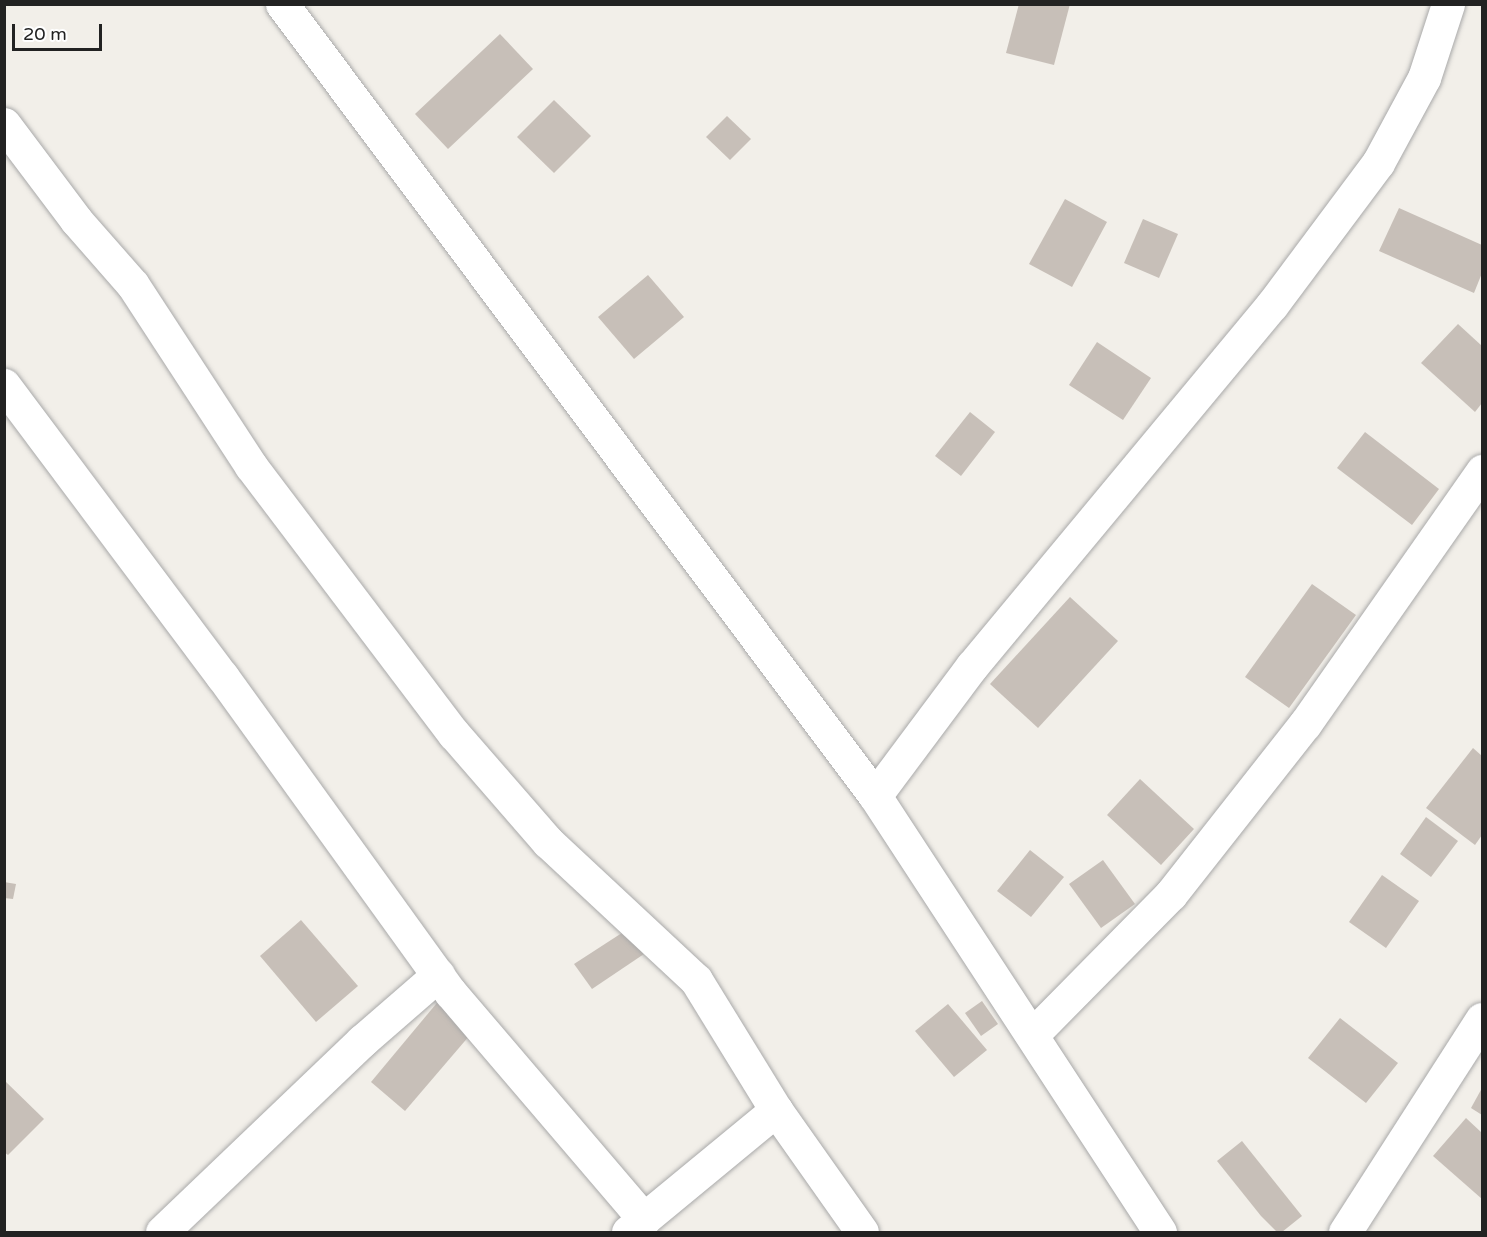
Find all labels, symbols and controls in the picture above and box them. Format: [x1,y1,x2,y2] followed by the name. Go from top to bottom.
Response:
[15,12,105,50] scale bar
[23,23,67,45] text: 20 m

